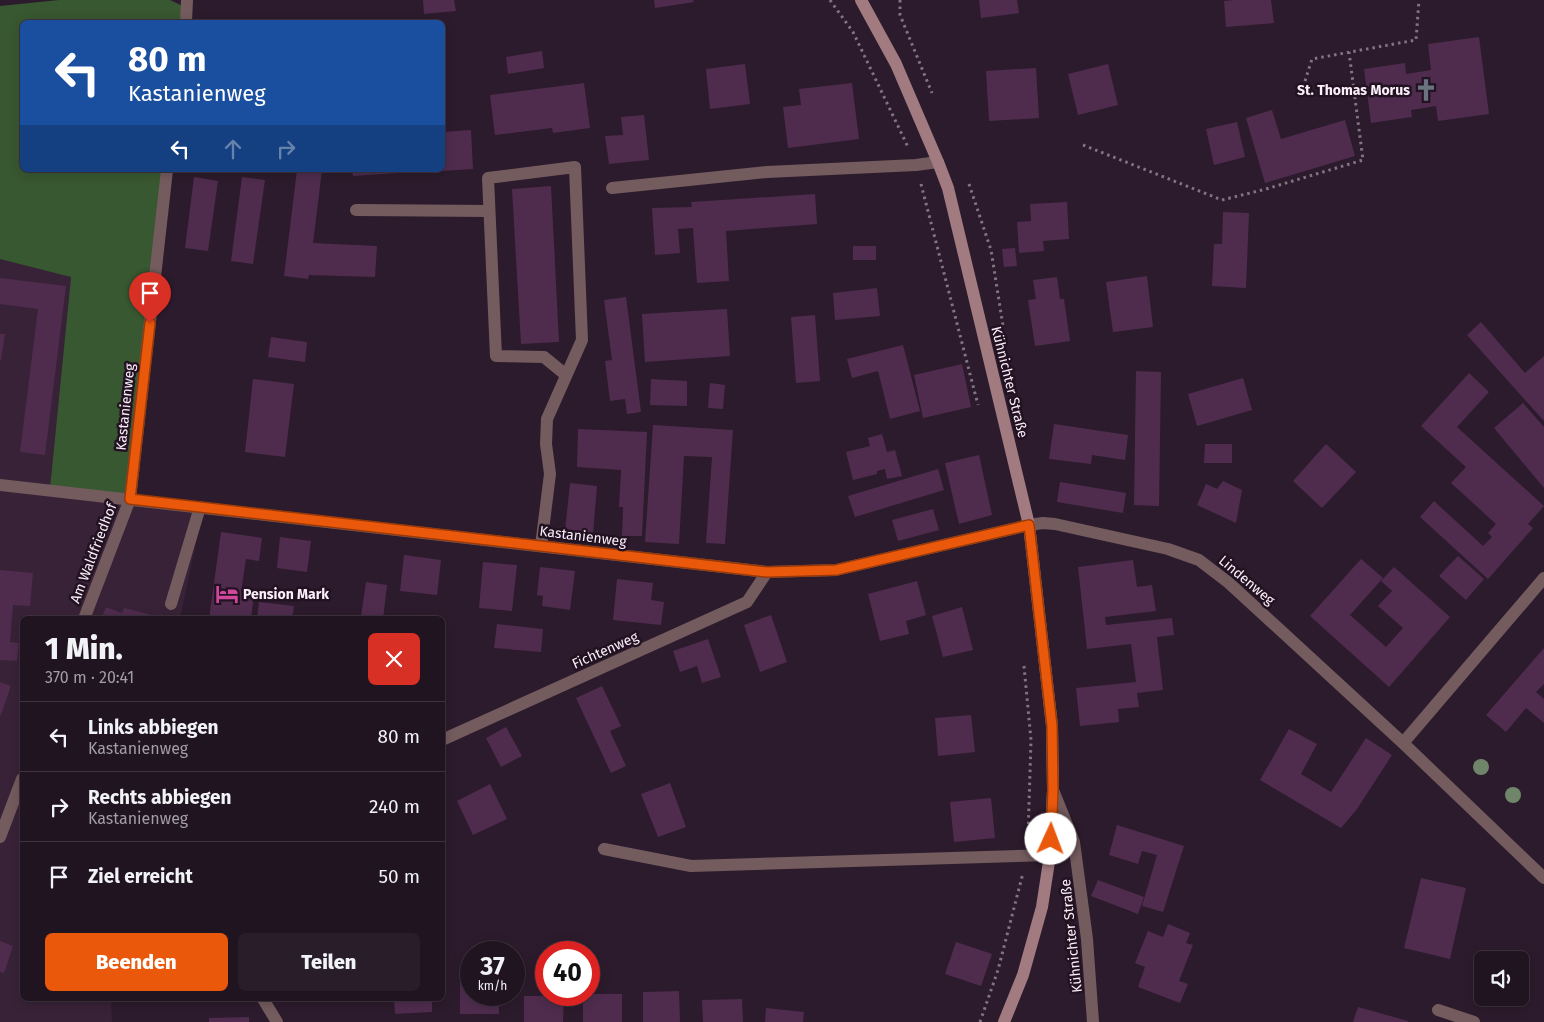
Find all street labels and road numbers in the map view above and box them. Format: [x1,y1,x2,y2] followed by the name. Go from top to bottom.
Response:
[987,325,1032,440] street label: Kühnichter Straße
[112,362,139,452] street label: Kastanienweg
[67,499,121,606] street label: Am Waldfriedhof
[538,523,628,550] street label: Kastanienweg
[1215,552,1279,609] street label: Lindenweg
[569,628,642,673] street label: Fichtenweg
[1057,878,1086,994] street label: Kühnichter Straße

